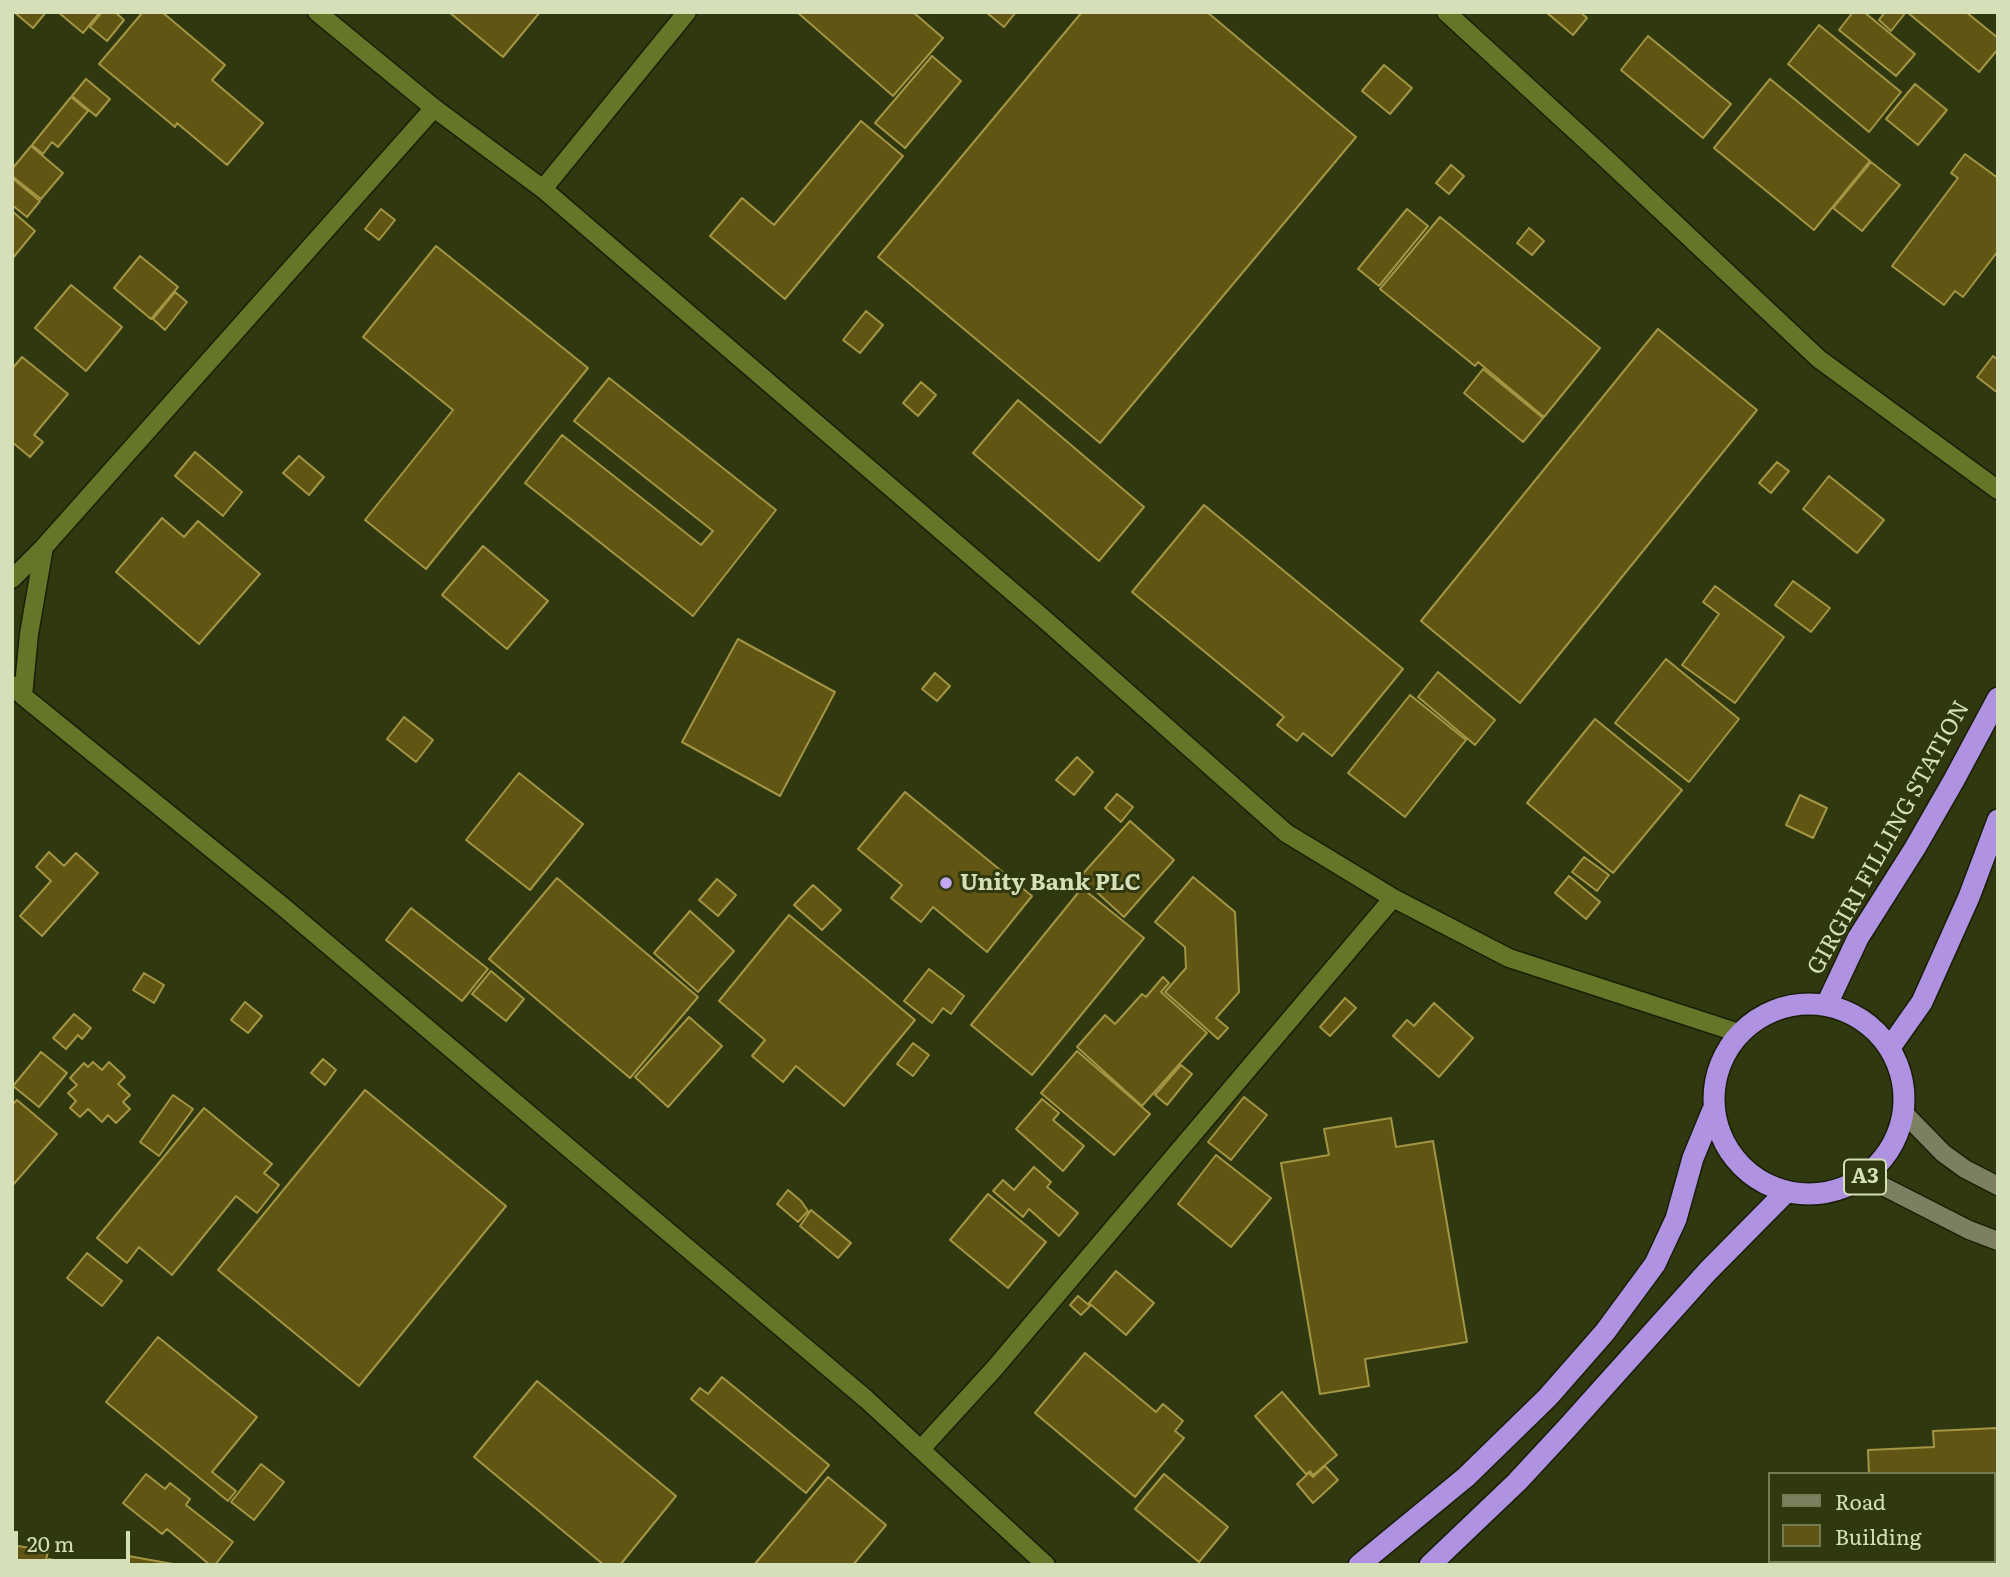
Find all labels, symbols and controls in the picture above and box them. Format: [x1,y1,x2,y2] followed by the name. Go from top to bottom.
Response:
[1802,696,1976,980] street label: GIRGIRI FILLING STATION
[960,869,1141,897] place label: Unity Bank PLC
[938,875,954,891] marker: Unity Bank PLC
[1844,1160,1886,1194] road number: A3
[1769,1472,1996,1563] legend
[1835,1485,1886,1516] text: Road
[18,1518,133,1562] scale bar
[1835,1520,1921,1551] text: Building
[27,1527,74,1558] text: 20 m

